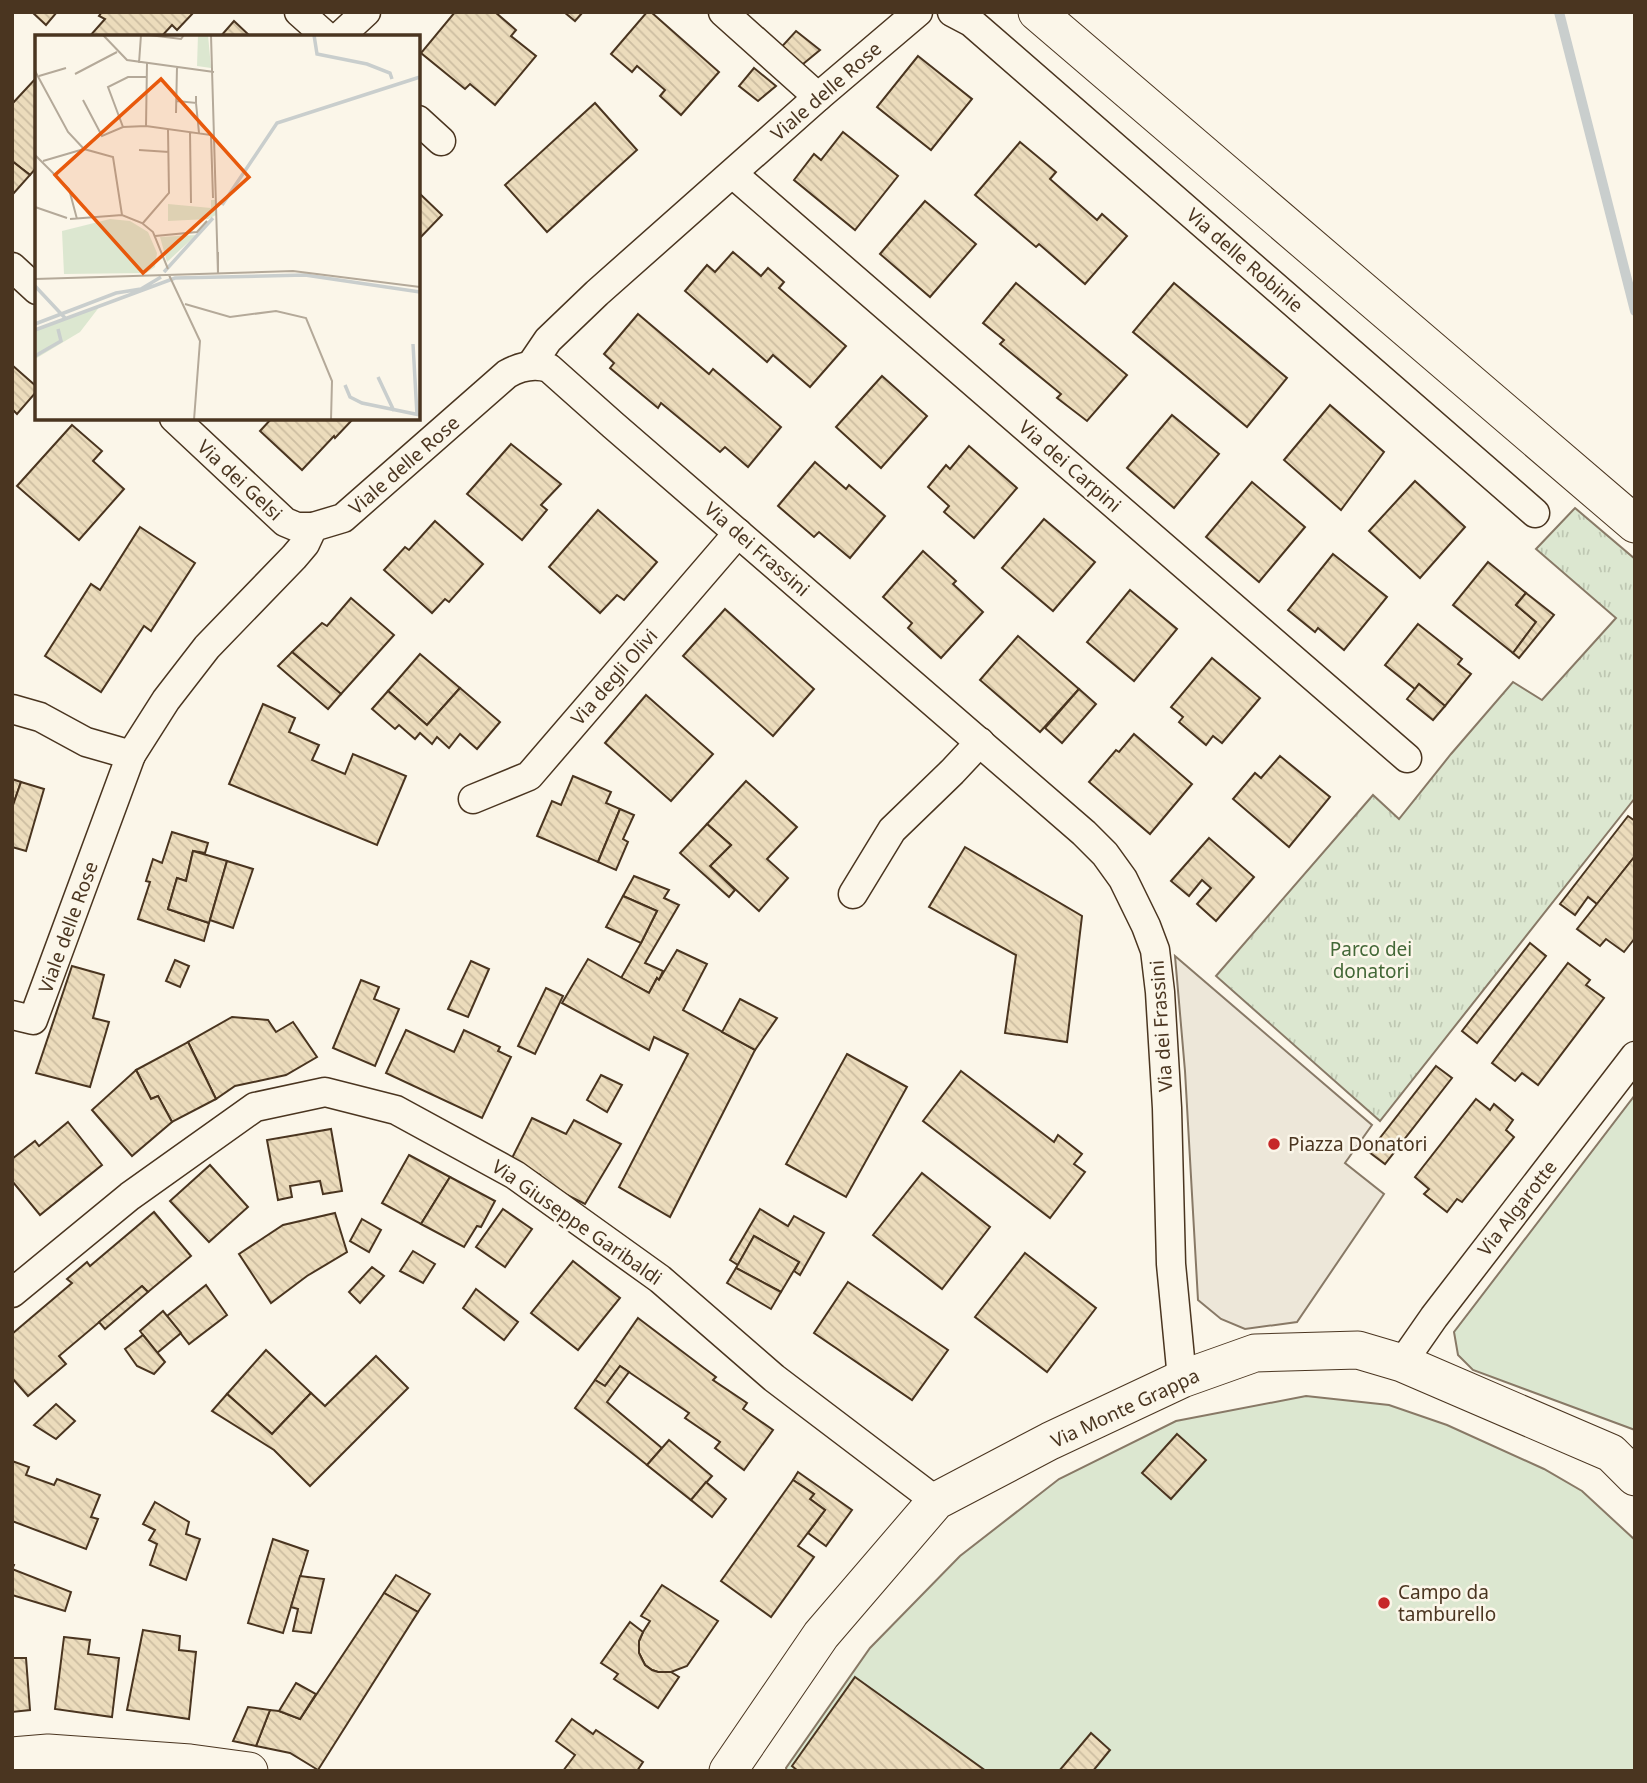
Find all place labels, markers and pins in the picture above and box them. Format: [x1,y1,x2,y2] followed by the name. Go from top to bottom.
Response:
[1288,1131,1427,1157] place label: Piazza Donatori
[1266,1136,1282,1152] marker: Piazza Donatori
[1398,1579,1496,1627] place label: Campo da tamburello
[1376,1595,1392,1611] marker: Campo da tamburello

